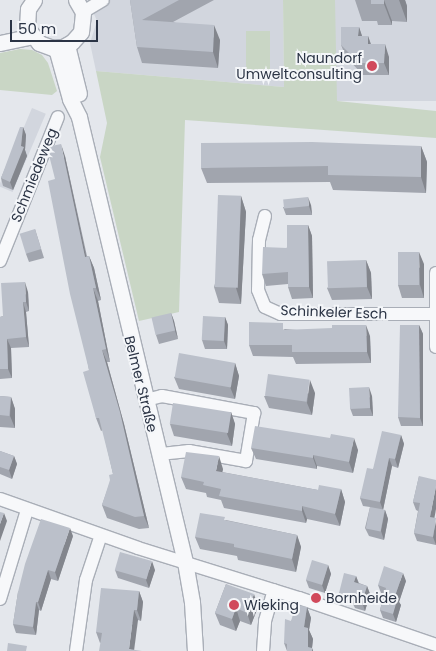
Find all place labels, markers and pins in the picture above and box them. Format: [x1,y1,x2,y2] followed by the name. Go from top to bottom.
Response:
[236,50,362,82] place label: Naundorf Umweltconsulting
[366,60,378,72] marker: Naundorf Umweltconsulting
[326,590,397,606] place label: Bornheide
[310,592,322,604] marker: Bornheide
[244,597,299,613] place label: Wieking
[228,599,240,611] marker: Wieking

